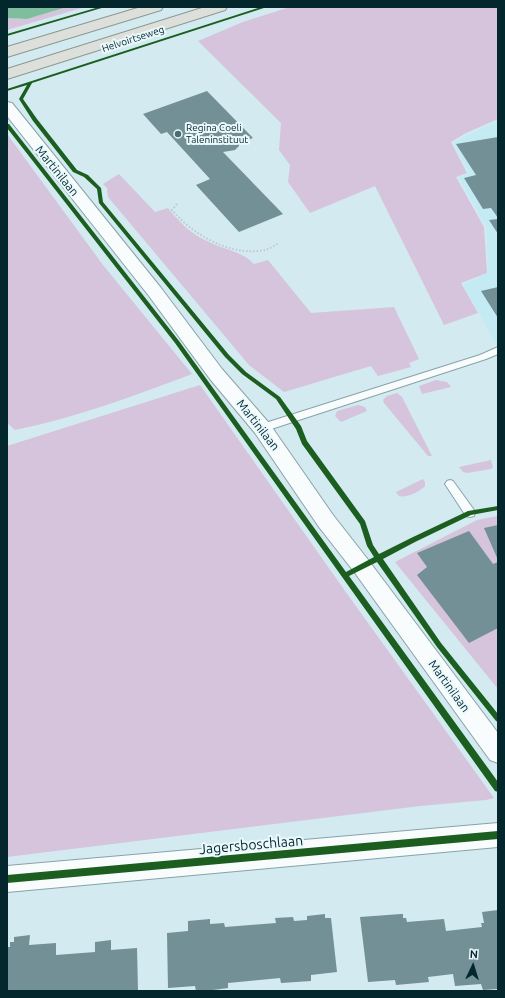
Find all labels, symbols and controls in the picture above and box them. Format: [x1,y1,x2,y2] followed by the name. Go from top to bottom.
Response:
[100,23,166,55] street label: Helvoirtseweg
[186,122,248,146] place label: Regina Coeli Taleninstituut
[173,129,183,139] marker: Regina Coeli Taleninstituut
[32,143,82,199] street label: Martinilaan
[234,397,282,453] street label: Martinilaan
[425,657,473,715] street label: Martinilaan
[198,832,304,858] street label: Jagersboschlaan
[453,946,493,986] north arrow
[469,948,478,960] text: N

